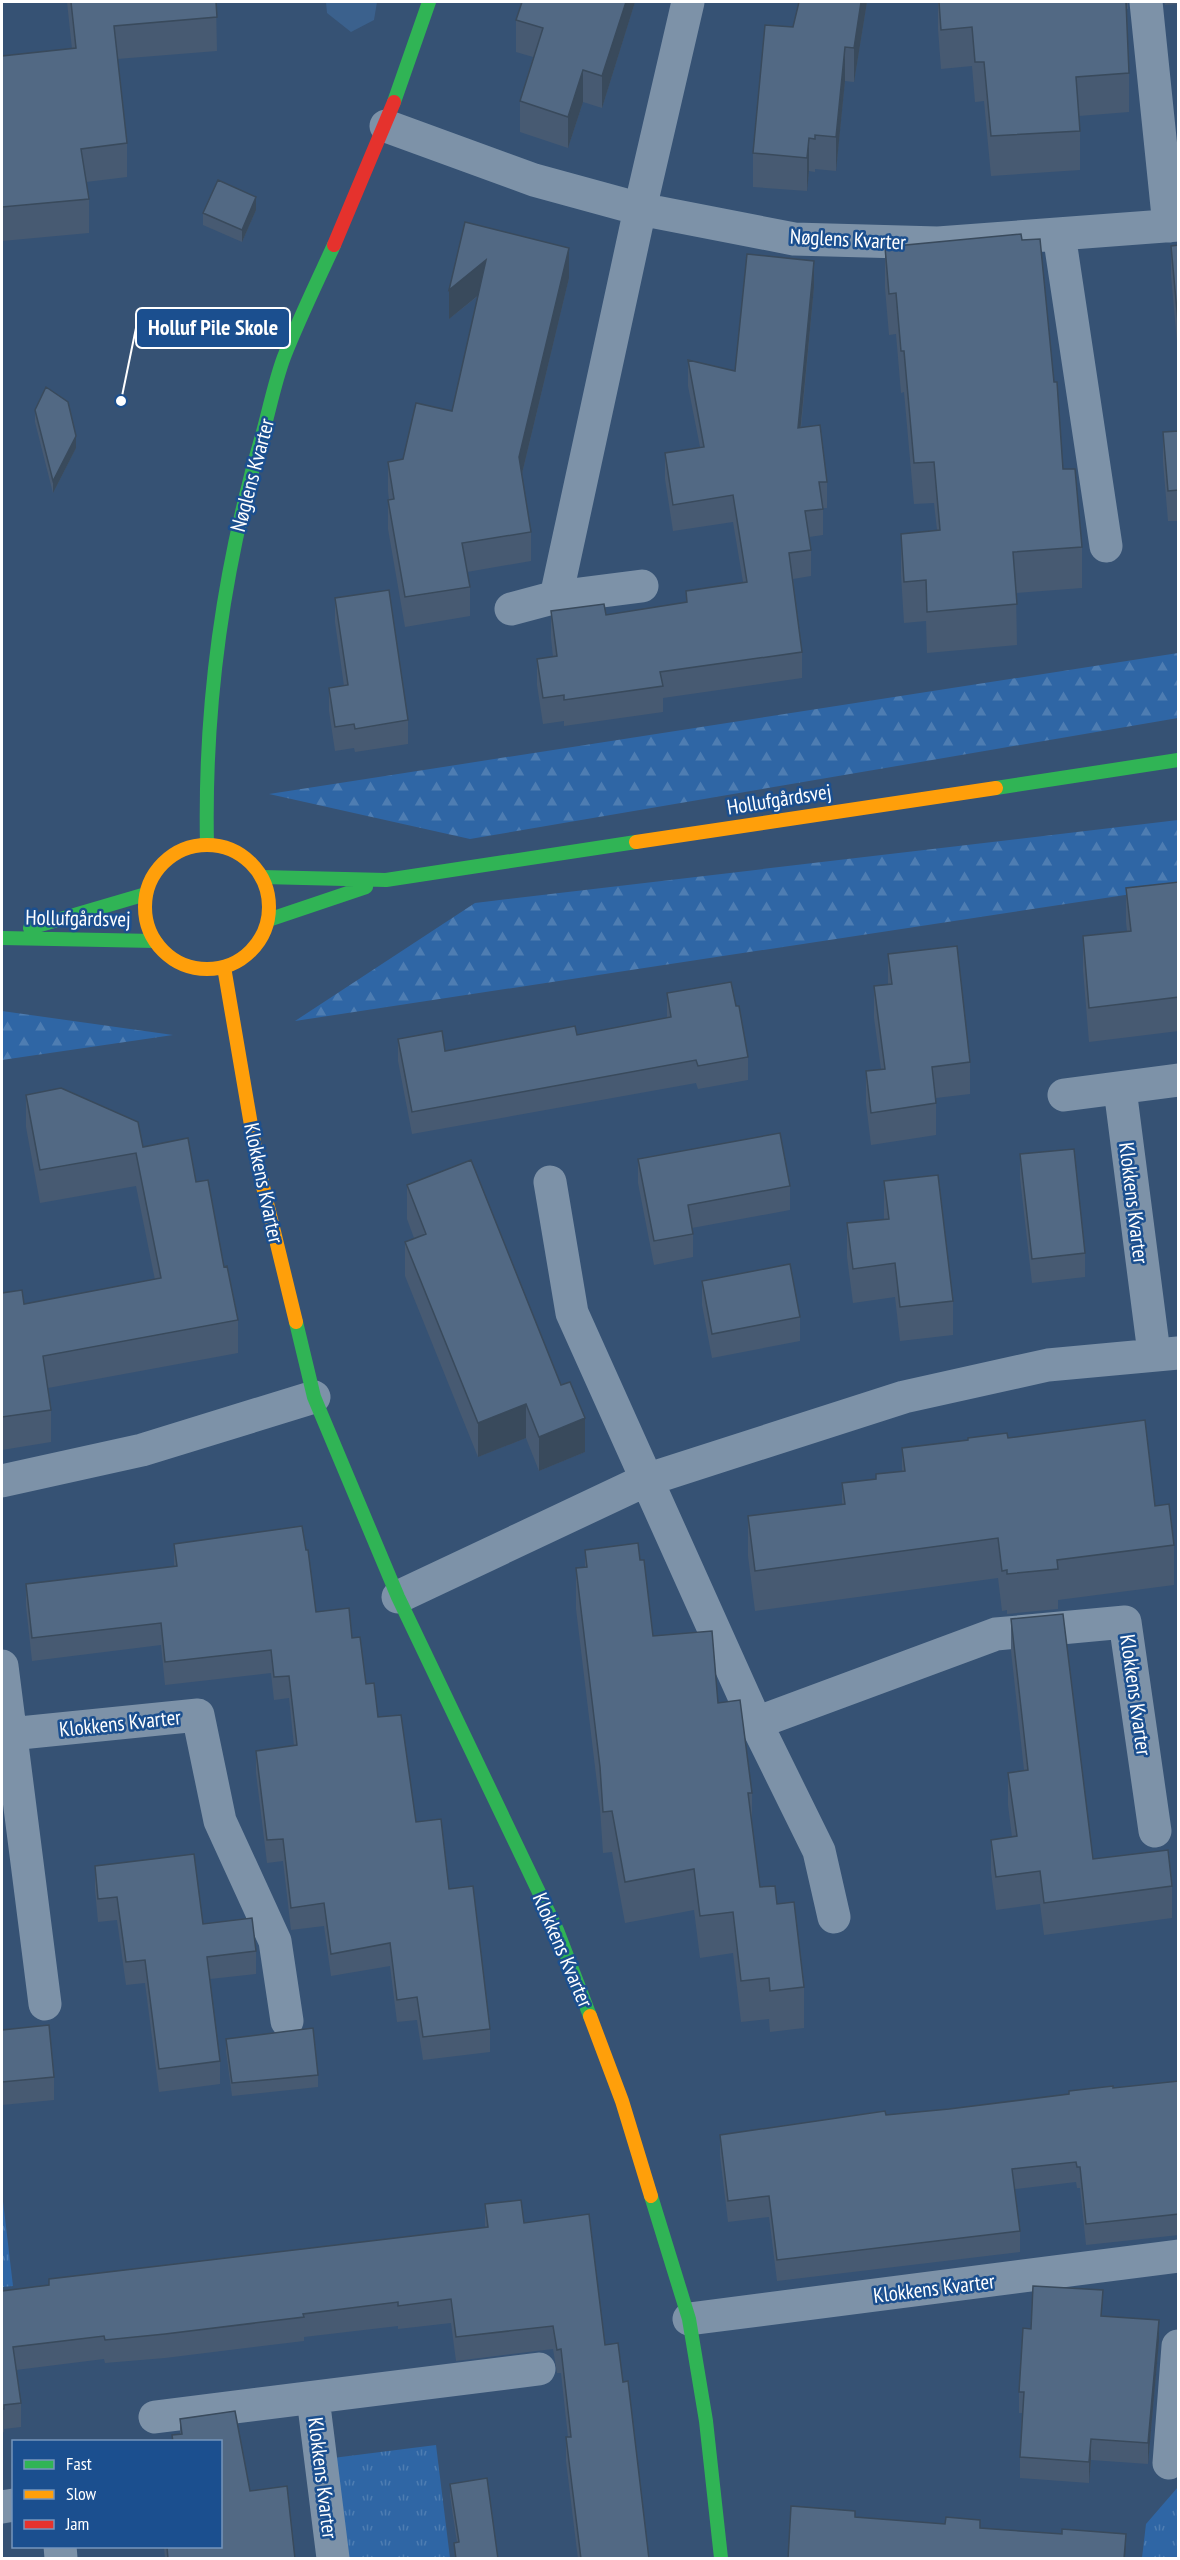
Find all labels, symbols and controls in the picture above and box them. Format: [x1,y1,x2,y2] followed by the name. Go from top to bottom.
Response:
[789,222,907,256] street label: Nøglens Kvarter
[136,308,290,348] callout: Holluf Pile Skole
[148,313,278,341] text: Holluf Pile Skole
[224,415,280,535] street label: Nøglens Kvarter
[725,777,833,821] street label: Hollufgårdsvej
[25,904,131,932] street label: Hollufgårdsvej
[238,1120,290,1246] street label: Klokkens Kvarter
[1113,1141,1155,1265] street label: Klokkens Kvarter
[1114,1633,1158,1758] street label: Klokkens Kvarter
[58,1703,182,1743] street label: Klokkens Kvarter
[527,1889,599,2012] street label: Klokkens Kvarter
[872,2267,996,2309] street label: Klokkens Kvarter
[302,2416,344,2540] street label: Klokkens Kvarter
[12,2440,222,2548] legend
[66,2452,92,2475] text: Fast
[66,2482,97,2505] text: Slow
[65,2512,89,2535] text: Jam

